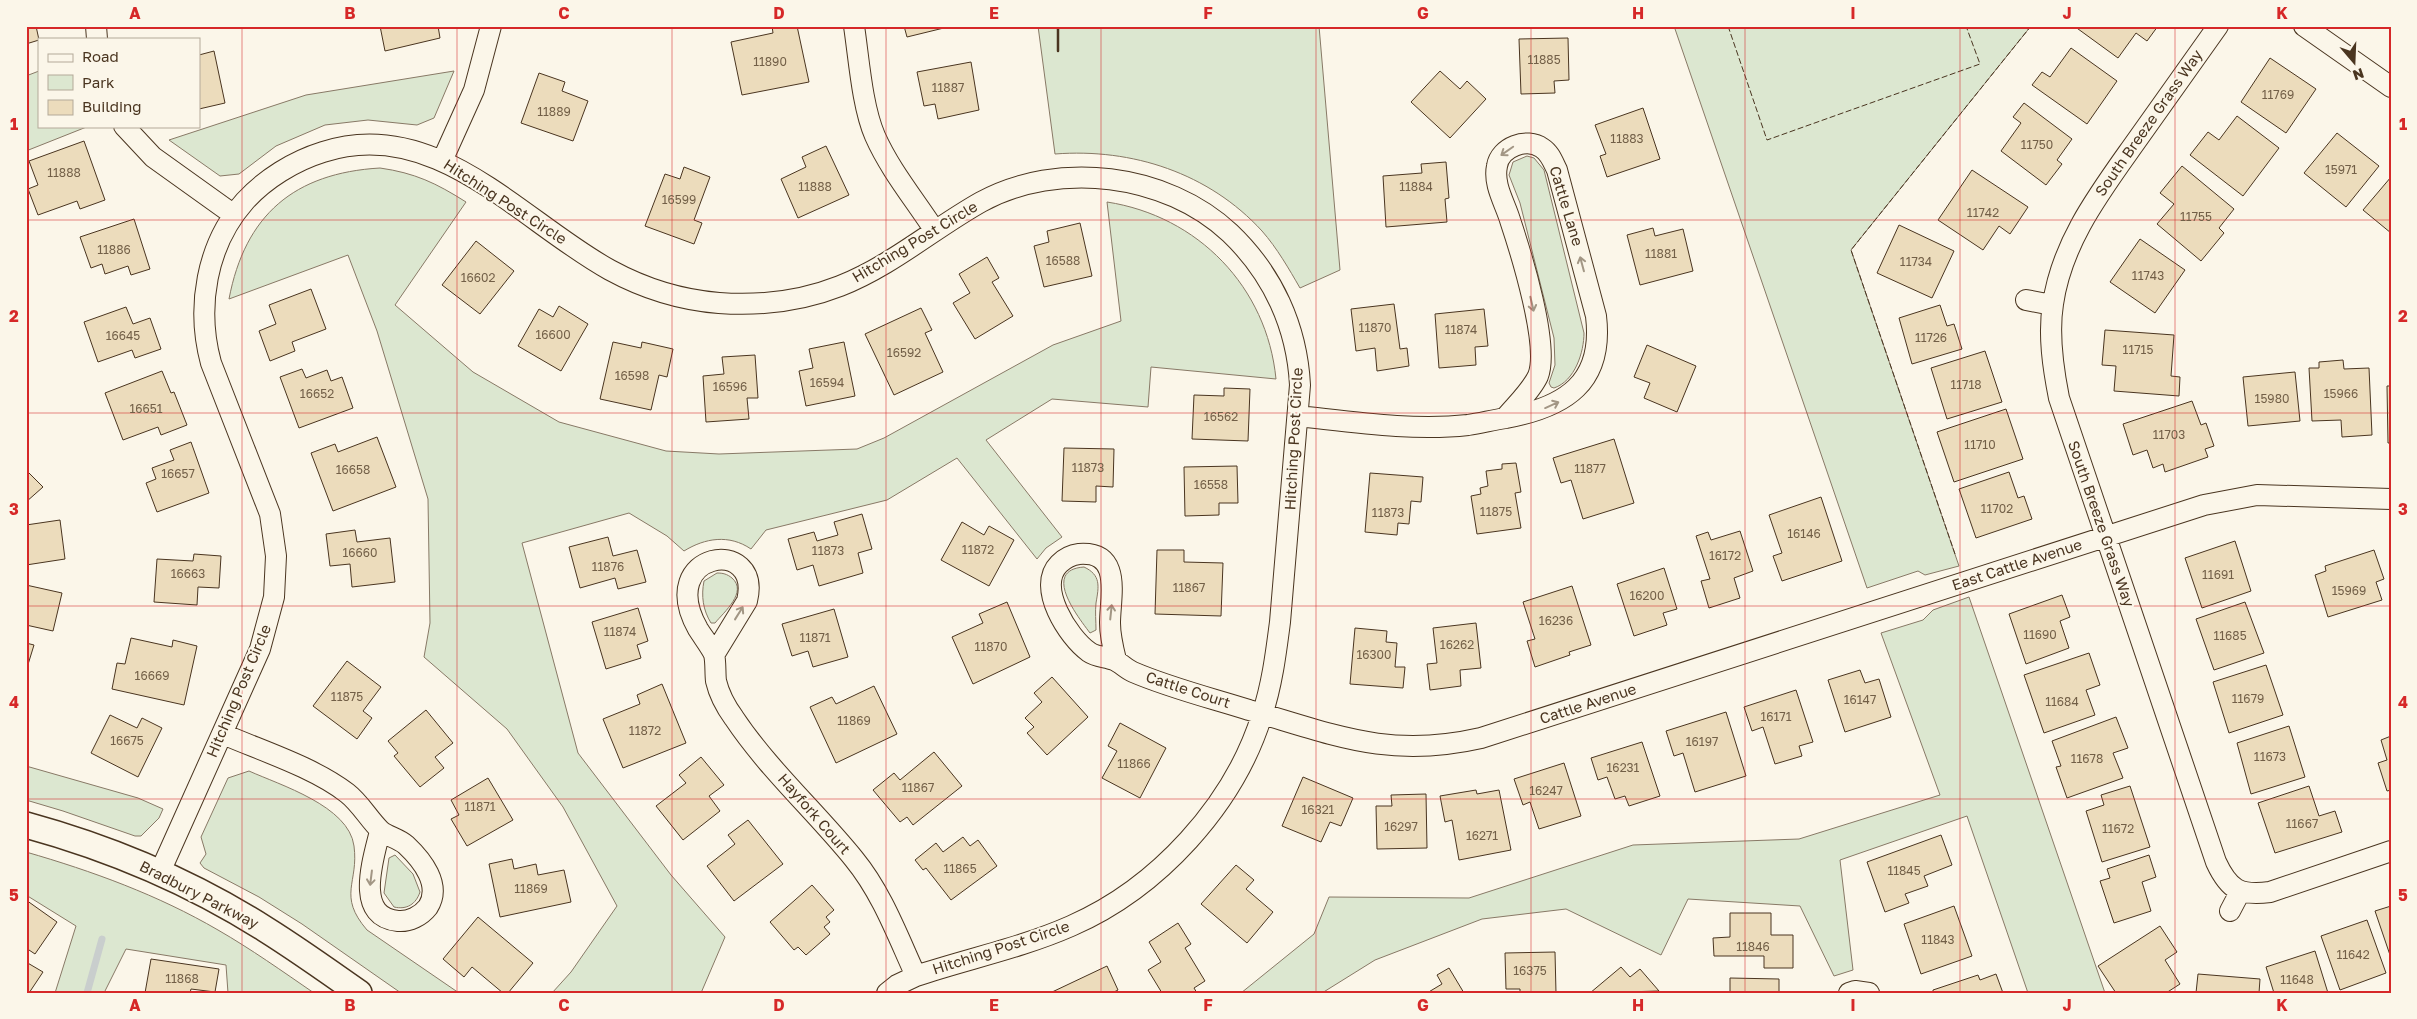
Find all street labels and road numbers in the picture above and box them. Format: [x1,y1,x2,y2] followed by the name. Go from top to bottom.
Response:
[2091,45,2206,199] street label: South Breeze Grass Way
[441,155,571,248] street label: Hitching Post Circle
[1546,164,1588,248] street label: Cattle Lane
[849,196,981,286] street label: Hitching Post Circle
[1280,367,1306,511] street label: Hitching Post Circle
[2065,438,2139,610] street label: South Breeze Grass Way
[1949,534,2084,594] street label: East Cattle Avenue
[202,621,274,760] street label: Hitching Post Circle
[1144,667,1233,711] street label: Cattle Court
[1537,679,1639,727] street label: Cattle Avenue
[775,769,855,857] street label: Hayfork Court
[137,856,263,932] street label: Bradbury Parkway
[930,916,1072,978] street label: Hitching Post Circle

